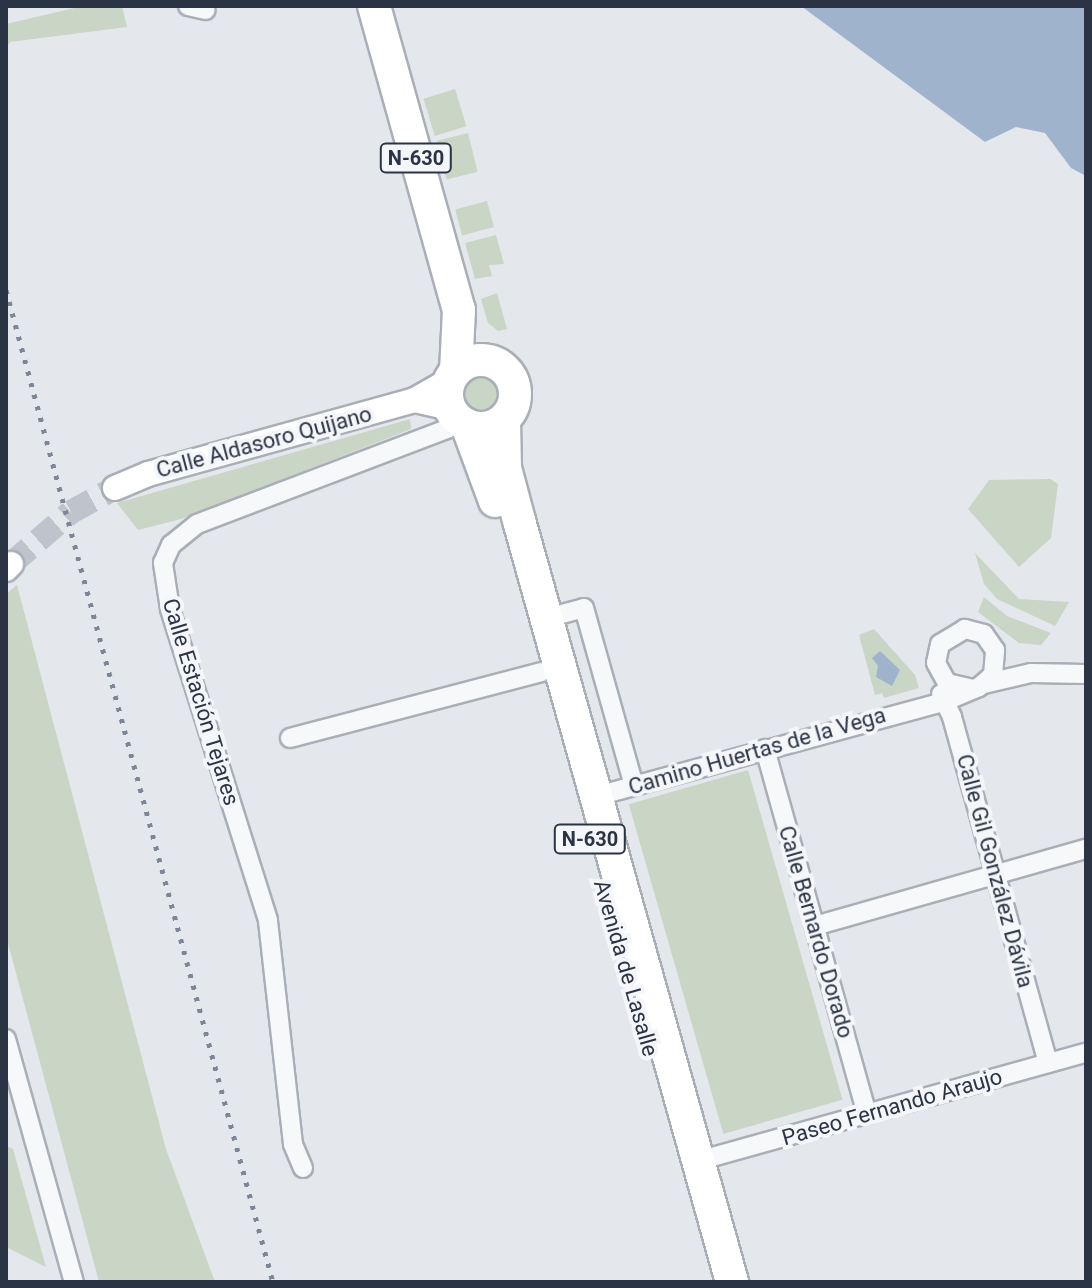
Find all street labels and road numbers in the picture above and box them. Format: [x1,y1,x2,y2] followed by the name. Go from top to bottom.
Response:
[378,142,454,174] road number: N-630
[153,401,375,483] street label: Calle Aldasoro Quijano
[157,595,245,809] street label: Calle Estación Tejares
[625,702,889,800] street label: Camino Huertas de la Vega
[951,751,1039,991] street label: Calle Gil González Dávila
[552,823,628,855] road number: N-630
[773,823,859,1041] street label: Calle Bernardo Dorado
[588,877,664,1059] street label: Avenida de Lasalle
[779,1063,1005,1151] street label: Paseo Fernando Araujo

